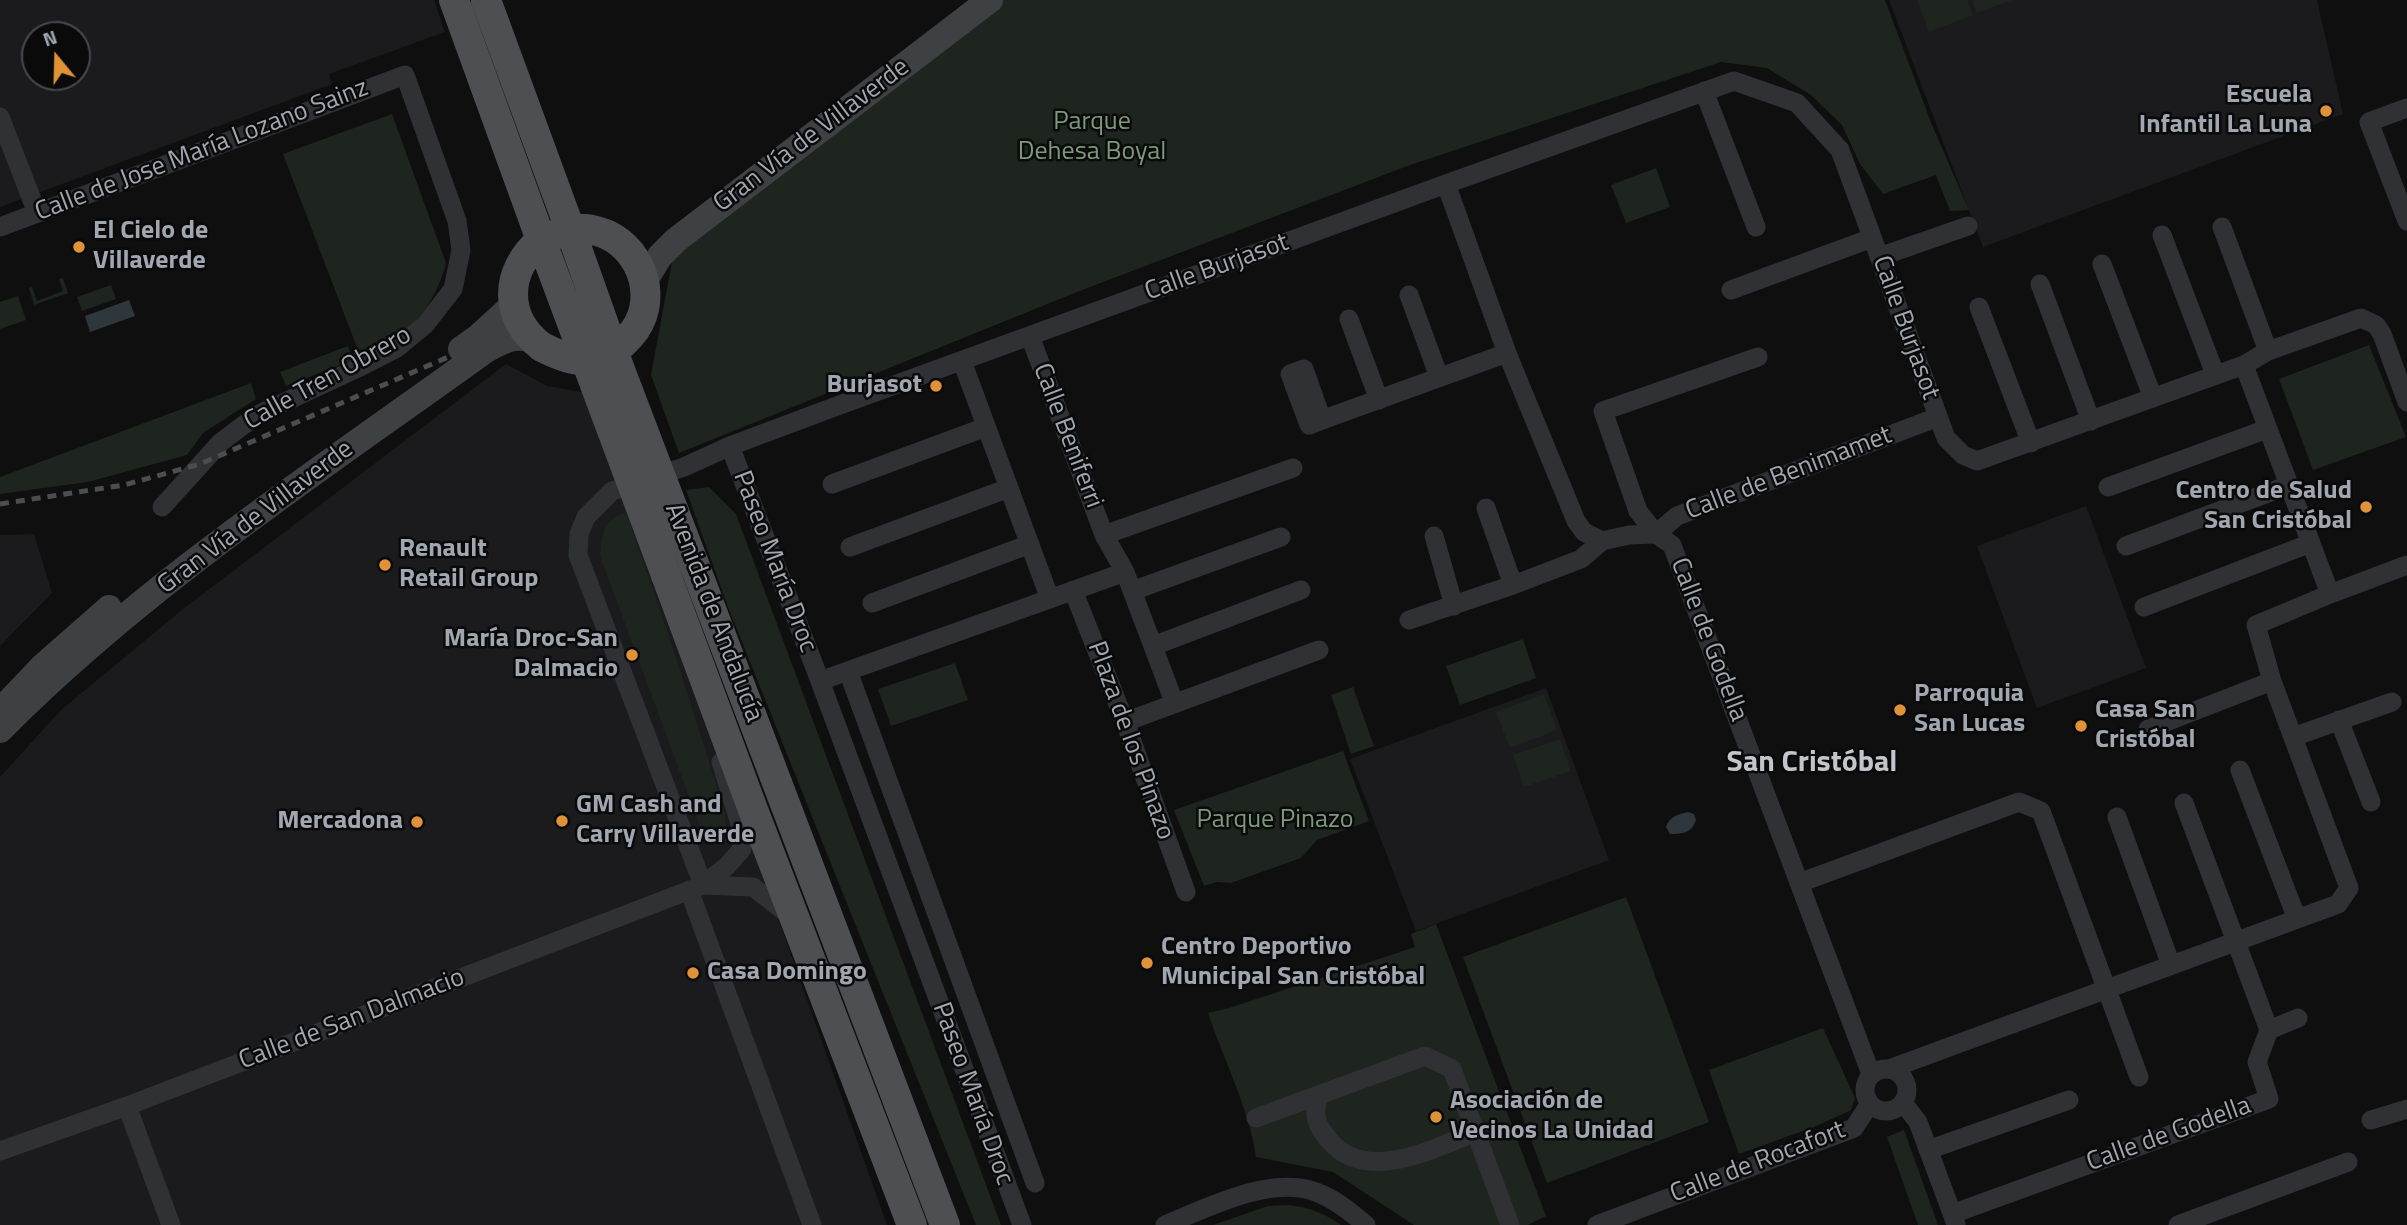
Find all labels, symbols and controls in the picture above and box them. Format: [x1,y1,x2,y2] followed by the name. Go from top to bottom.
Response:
[21,21,91,91] north arrow
[39,22,61,53] text: N
[708,52,916,220] street label: Gran Vía de Villaverde
[31,73,373,229] street label: Calle de Jose María Lozano Sainz
[2139,80,2312,142] place label: Escuela Infantil La Luna
[2318,103,2334,119] marker: Escuela Infantil La Luna
[1018,107,1166,168] park label: Parque Dehesa Boyal
[93,216,208,278] place label: El Cielo de Villaverde
[1141,228,1293,308] street label: Calle Burjasot
[71,239,87,255] marker: El Cielo de Villaverde
[1865,252,1945,404] street label: Calle Burjasot
[239,320,417,438] street label: Calle Tren Obrero
[1025,359,1109,513] street label: Calle Beniferri
[827,370,922,402] place label: Burjasot
[928,378,944,394] marker: Burjasot
[1682,420,1896,528] street label: Calle de Benimamet
[152,434,360,602] street label: Gran Vía de Villaverde
[725,467,823,657] street label: Paseo María Droc
[2175,476,2352,538] place label: Centro de Salud San Cristóbal
[657,499,769,727] street label: Avenida de Andalucía
[2358,499,2374,515] marker: Centro de Salud San Cristóbal
[399,534,538,596] place label: Renault Retail Group
[1663,554,1753,726] street label: Calle de Godella
[377,557,393,573] marker: Renault Retail Group
[444,624,618,686] place label: María Droc-San Dalmacio
[1080,638,1180,844] street label: Plaza de los Pinazo
[624,647,640,663] marker: María Droc-San Dalmacio
[1914,679,2025,740] place label: Parroquia San Lucas
[2095,695,2196,756] place label: Casa San Cristóbal
[1892,702,1908,718] marker: Parroquia San Lucas
[2073,718,2089,734] marker: Casa San Cristóbal
[1727,746,1897,782] district label: San Cristóbal
[576,790,754,852] place label: GM Cash and Carry Villaverde
[1197,805,1353,837] park label: Parque Pinazo
[277,806,403,838] place label: Mercadona
[554,813,570,829] marker: GM Cash and Carry Villaverde
[409,814,425,830] marker: Mercadona
[1161,932,1425,993] place label: Centro Deportivo Municipal San Cristóbal
[1139,955,1155,971] marker: Centro Deportivo Municipal San Cristóbal
[707,957,867,989] place label: Casa Domingo
[235,963,469,1077] street label: Calle de San Dalmacio
[685,965,701,981] marker: Casa Domingo
[925,999,1019,1189] street label: Paseo María Droc
[1450,1086,1654,1148] place label: Asociación de Vecinos La Unidad
[2083,1091,2255,1179] street label: Calle de Godella
[1428,1109,1444,1125] marker: Asociación de Vecinos La Unidad
[1666,1115,1850,1211] street label: Calle de Rocafort

